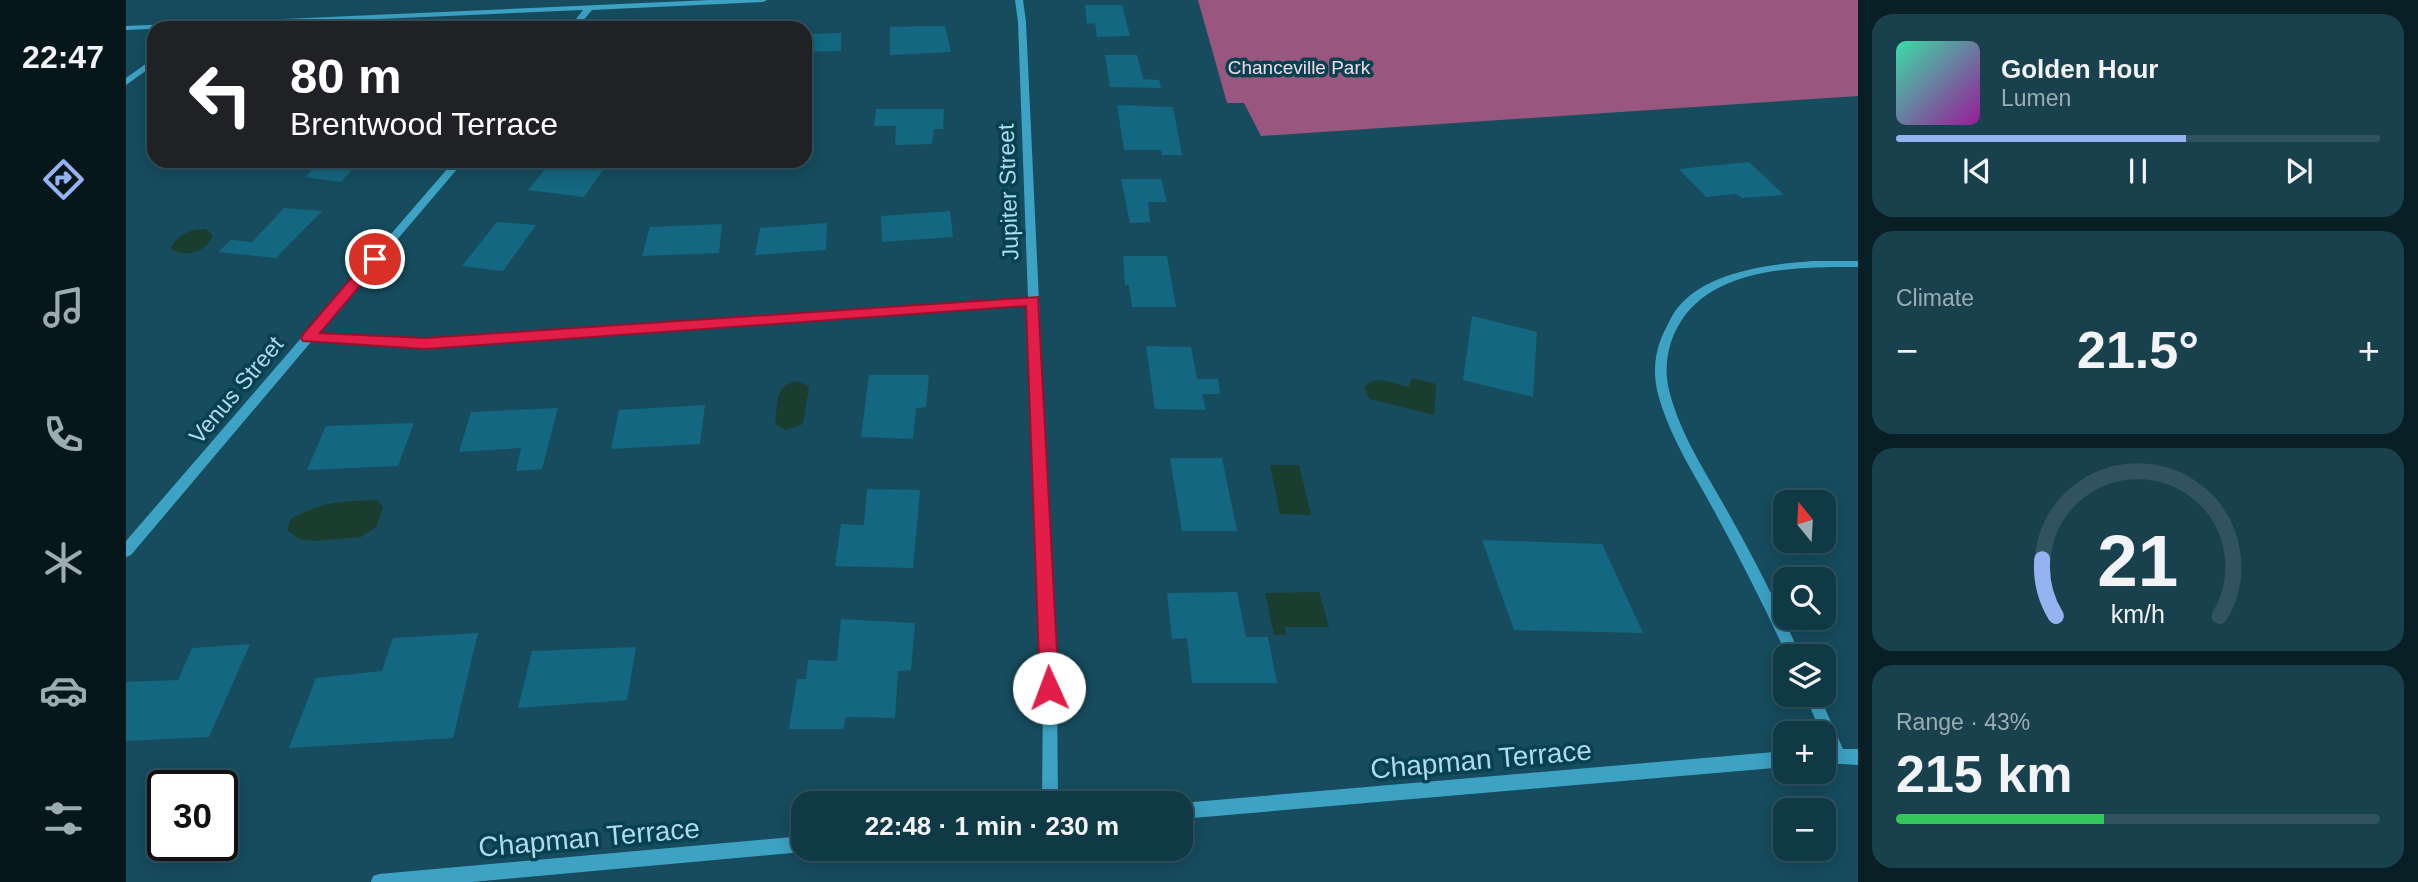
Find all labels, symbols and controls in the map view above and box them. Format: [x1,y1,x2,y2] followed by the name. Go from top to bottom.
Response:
[22,39,104,75] text: 22:47
[175,49,266,140] icon: left
[290,49,402,103] text: 80 m
[2001,54,2158,84] text: Golden Hour
[1228,57,1371,78] park label: Chanceville Park
[2001,85,2071,111] text: Lumen
[290,106,558,142] text: Brentwood Terrace
[993,123,1023,261] street label: Jupiter Street
[1958,152,1996,190] icon: previous
[2119,152,2157,190] icon: pause
[2280,152,2318,190] icon: next
[39,155,88,204] icon: directions
[345,229,405,289] pin
[356,240,394,278] icon: arrive
[39,283,88,332] icon: music
[1896,285,1974,311] text: Climate
[2077,321,2199,379] text: 21.5°
[1896,330,1918,372] text: −
[2358,330,2380,372] text: +
[184,331,289,449] street label: Venus Street
[39,410,88,459] icon: phone
[1773,490,1836,553] north arrow
[1773,490,1836,861] map controls
[2098,520,2178,601] text: 21
[39,538,88,587] icon: climate
[1773,567,1836,630] button: search
[2111,599,2165,627] text: km/h
[1773,644,1836,707] button: layers
[1012,651,1086,725] position arrow
[39,666,88,715] icon: car
[1896,709,2030,735] text: Range · 43%
[1773,721,1836,784] button: +
[1369,734,1593,785] street label: Chapman Terrace
[1896,745,2072,803] text: 215 km
[147,770,238,861] speed limit sign: 30
[39,794,88,843] icon: filters
[1773,798,1836,861] button: −
[865,811,1119,841] text: 22:48 · 1 min · 230 m
[477,812,701,863] street label: Chapman Terrace

